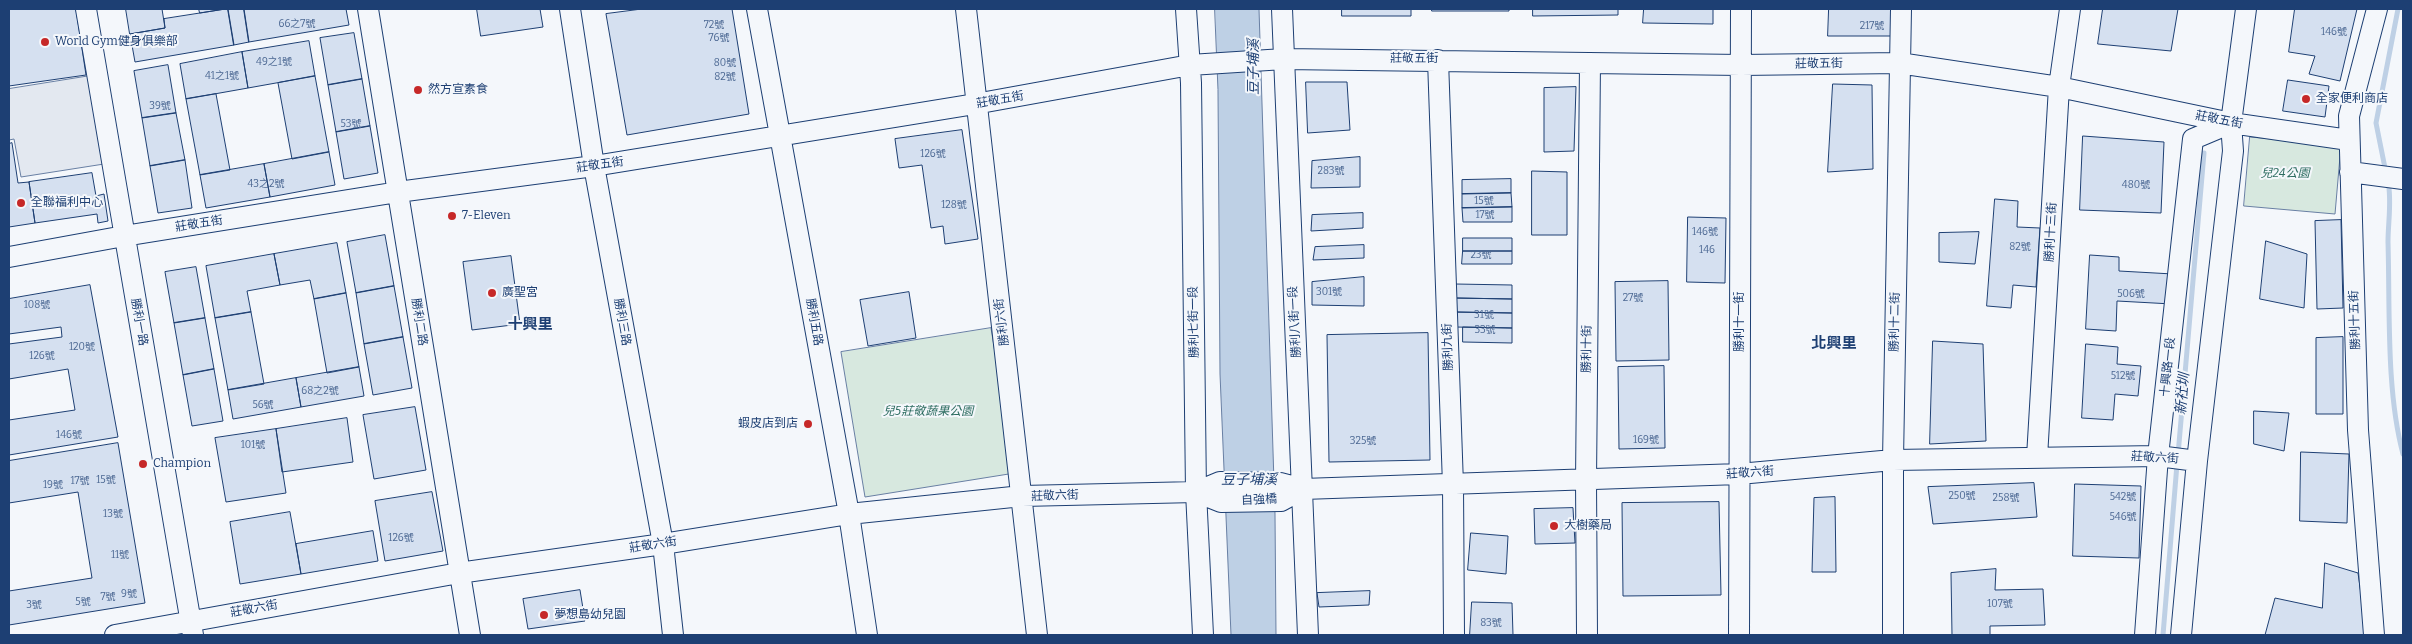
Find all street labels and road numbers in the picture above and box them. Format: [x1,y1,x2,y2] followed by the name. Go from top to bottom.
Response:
[1390,52,1438,66] street label: 莊敬五街
[1795,56,1843,72] street label: 莊敬五街
[975,89,1025,111] street label: 莊敬五街
[2194,108,2244,132] street label: 莊敬五街
[575,155,625,175] street label: 莊敬五街
[2042,202,2060,262] street label: 勝利十三街
[174,213,224,235] street label: 莊敬五街
[1186,286,1202,358] street label: 勝利七街一段
[1286,286,1304,358] street label: 勝利八街一段
[2347,290,2363,350] street label: 勝利十五街
[1733,292,1747,352] street label: 勝利十一街
[1887,292,1903,352] street label: 勝利十二街
[128,297,150,347] street label: 勝利一路
[408,297,430,347] street label: 勝利二路
[611,297,633,347] street label: 勝利三路
[803,297,825,347] street label: 勝利五路
[992,297,1012,347] street label: 勝利六街
[1440,323,1456,371] street label: 勝利九街
[1579,325,1595,373] street label: 勝利十街
[2158,336,2178,398] street label: 十興路一段
[2131,450,2179,466] street label: 莊敬六街
[1726,464,1774,482] street label: 莊敬六街
[1031,488,1079,504] street label: 莊敬六街
[1241,492,1277,508] street label: 自強橋
[628,534,678,556] street label: 莊敬六街
[229,598,279,620] street label: 莊敬六街

